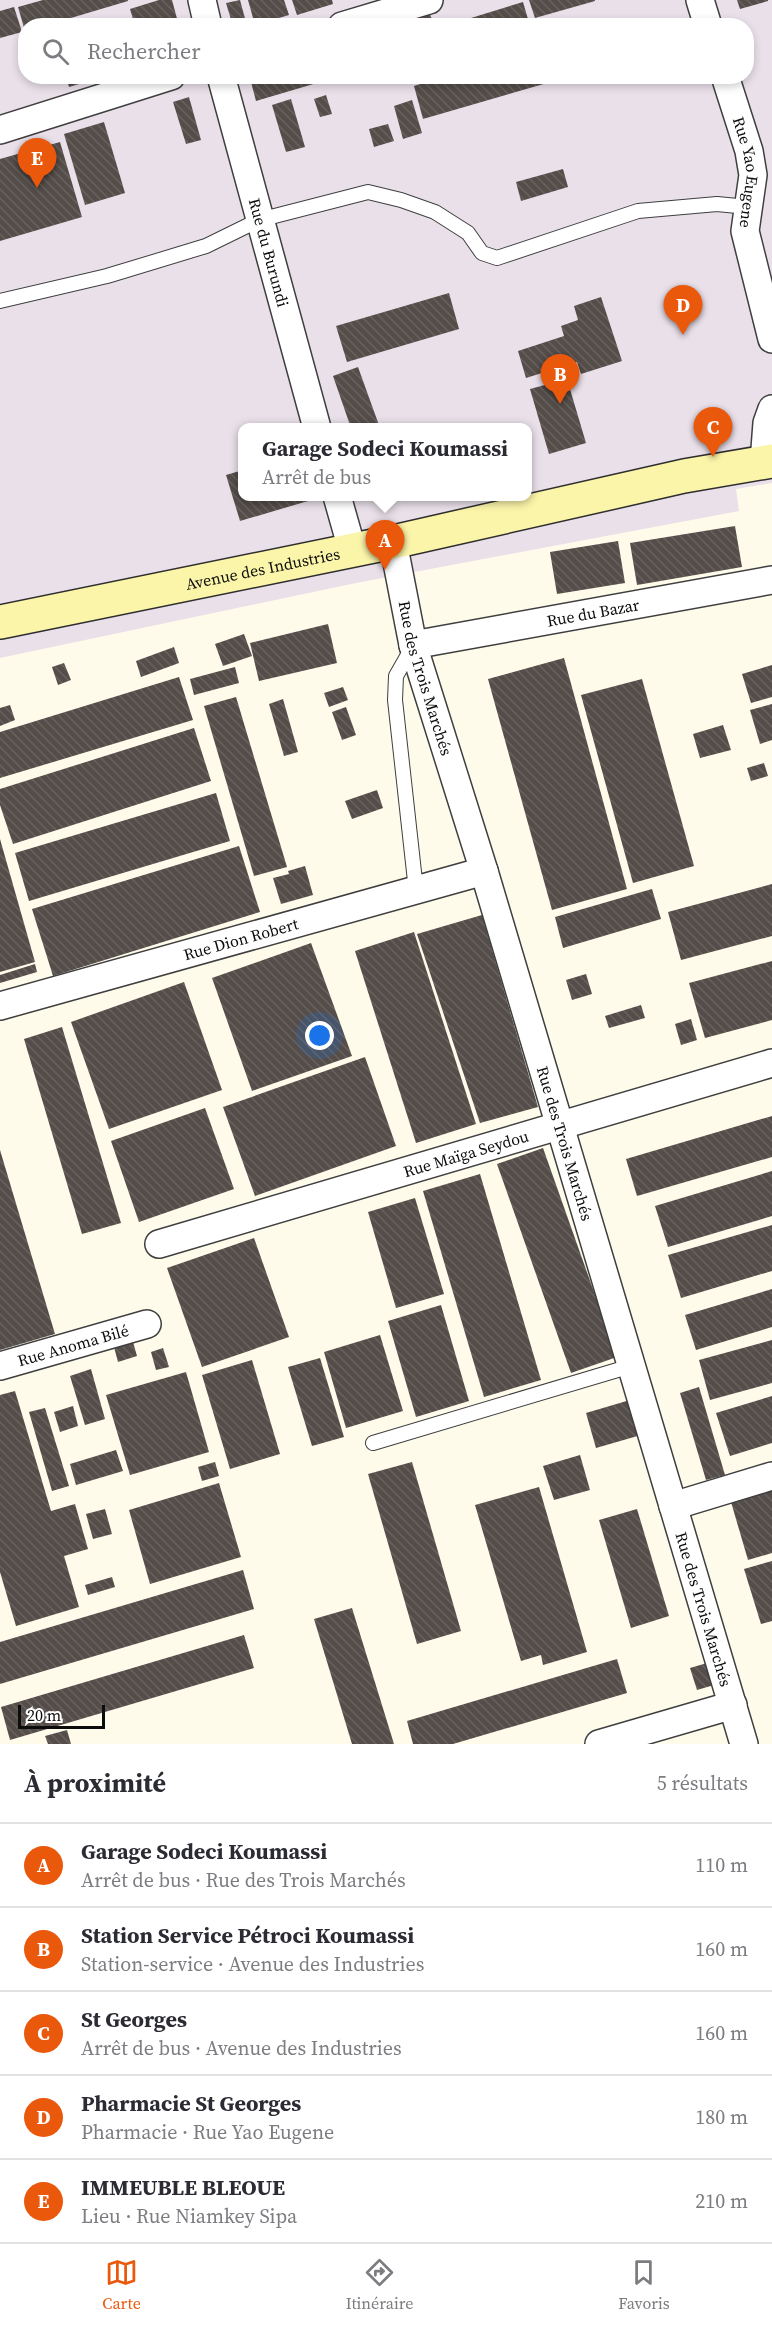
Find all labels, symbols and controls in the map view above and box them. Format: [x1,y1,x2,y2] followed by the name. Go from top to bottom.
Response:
[18,18,754,84] search box
[39,35,72,68] icon: search
[87,36,201,66] text: Rechercher
[728,114,764,230] street label: Rue Yao Eugene
[18,138,57,188] pin: E
[244,196,295,310] street label: Rue du Burundi
[664,286,702,335] pin: D
[540,354,580,404] pin: B
[694,408,732,457] pin: C
[238,423,532,501] popup
[262,433,508,463] text: Garage Sodeci Koumassi
[262,463,371,491] text: Arrêt de bus
[366,520,404,570] pin: A
[184,542,342,595] street label: Avenue des Industries
[545,593,641,632] street label: Rue du Bazar
[394,599,458,758] street label: Rue des Trois Marchés
[181,912,302,965] street label: Rue Dion Robert
[305,1021,334,1050] your location
[532,1063,599,1223] street label: Rue des Trois Marchés
[401,1125,531,1182] street label: Rue Maïga Seydou
[15,1319,131,1371] street label: Rue Anoma Bilé
[670,1529,737,1689] street label: Rue des Trois Marchés
[18,1702,105,1730] scale bar
[27,1704,61,1726] text: 20 m
[24,1765,166,1801] text: À proximité
[657,1769,748,1797] text: 5 résultats
[81,1836,327,1866] text: Garage Sodeci Koumassi
[37,1851,50,1879] text: A
[695,1851,748,1879] text: 110 m
[81,1866,406,1894] text: Arrêt de bus · Rue des Trois Marchés
[81,1920,414,1950] text: Station Service Pétroci Koumassi
[37,1935,50,1963] text: B
[695,1935,748,1963] text: 160 m
[81,1950,424,1978] text: Station-service · Avenue des Industries
[81,2004,187,2034] text: St Georges
[37,2019,50,2047] text: C
[695,2019,748,2047] text: 160 m
[81,2034,402,2062] text: Arrêt de bus · Avenue des Industries
[81,2088,301,2118] text: Pharmacie St Georges
[36,2103,51,2131] text: D
[695,2103,748,2131] text: 180 m
[81,2118,334,2146] text: Pharmacie · Rue Yao Eugene
[81,2172,285,2202] text: IMMEUBLE BLEOUE
[38,2187,49,2215] text: E
[695,2187,748,2215] text: 210 m
[81,2202,297,2230] text: Lieu · Rue Niamkey Sipa
[102,2256,141,2314] tab: Carte
[346,2256,414,2314] tab: Itinéraire
[618,2256,670,2314] tab: Favoris

